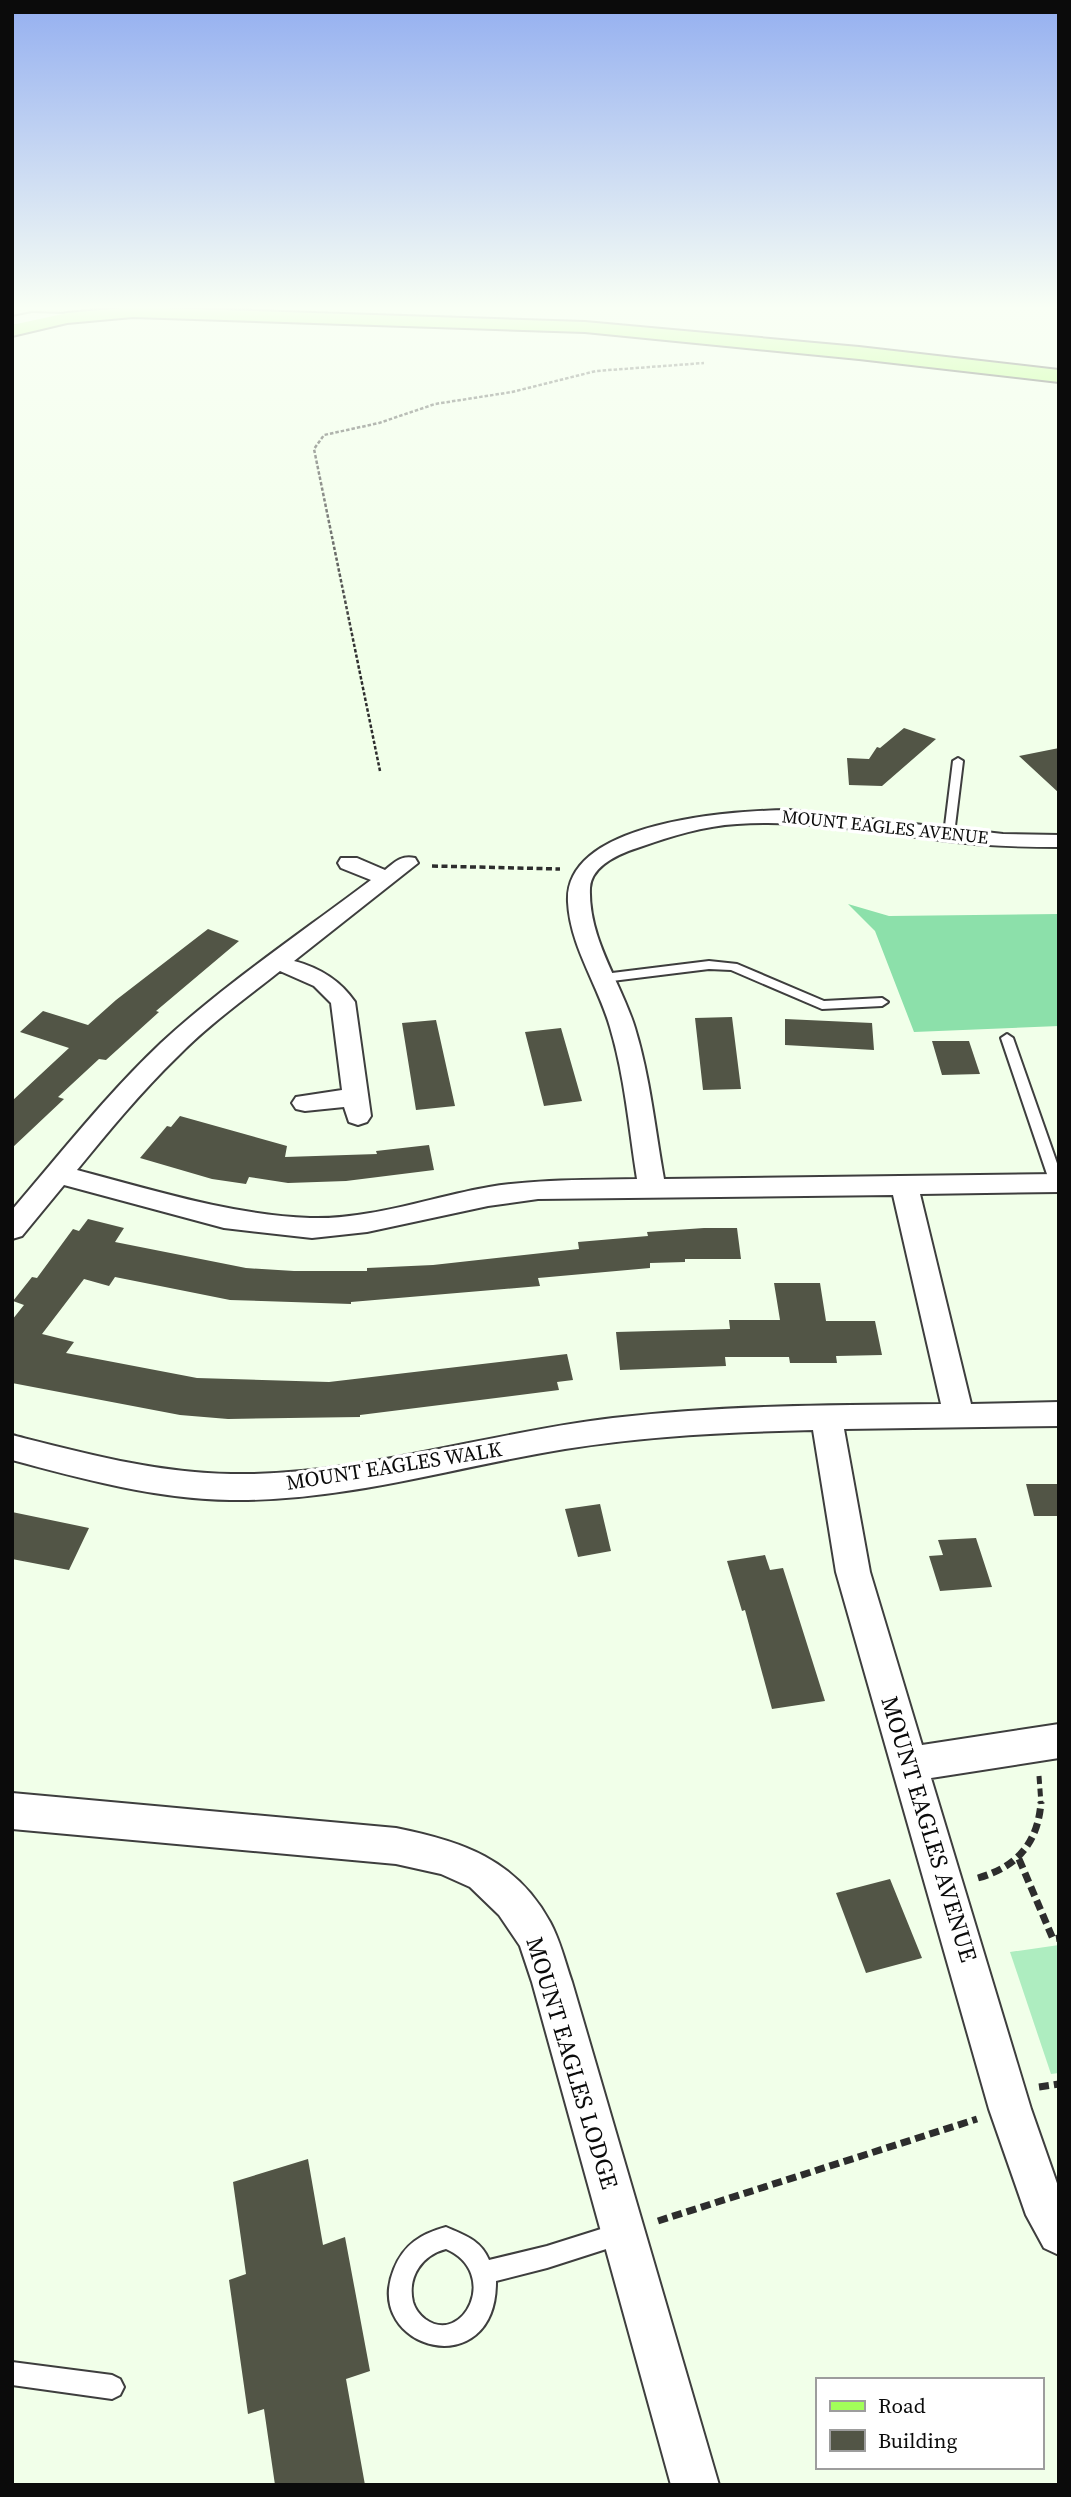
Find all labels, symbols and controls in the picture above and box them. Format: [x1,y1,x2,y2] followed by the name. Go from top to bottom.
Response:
[781,803,990,850] street label: MOUNT EAGLES AVENUE
[284,1434,504,1497] street label: MOUNT EAGLES WALK
[873,1692,986,1966] street label: MOUNT EAGLES AVENUE
[518,1933,627,2193] street label: MOUNT EAGLES LODGE
[816,2378,1043,2469] legend
[878,2391,926,2420] text: Road
[878,2426,957,2455] text: Building

